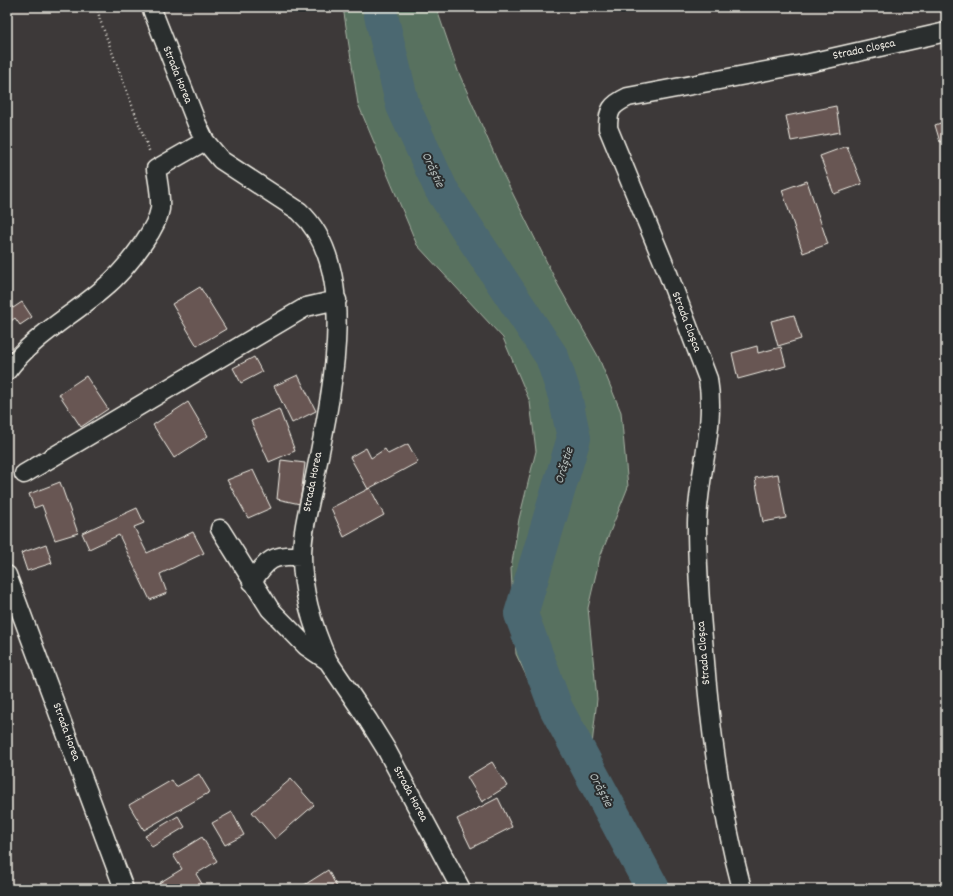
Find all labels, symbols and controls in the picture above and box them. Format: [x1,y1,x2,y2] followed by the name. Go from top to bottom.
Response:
[831,35,897,65] street label: Strada Cloșca
[158,44,196,107] street label: Strada Horea
[416,149,449,192] water label: Orăștie
[667,289,705,355] street label: Strada Cloșca
[550,444,580,487] water label: Orăștie
[299,450,327,513] street label: Strada Horea
[693,620,715,685] street label: Strada Cloșca
[48,701,84,764] street label: Strada Horea
[388,763,432,825] street label: Strada Horea
[583,769,618,812] water label: Orăștie

